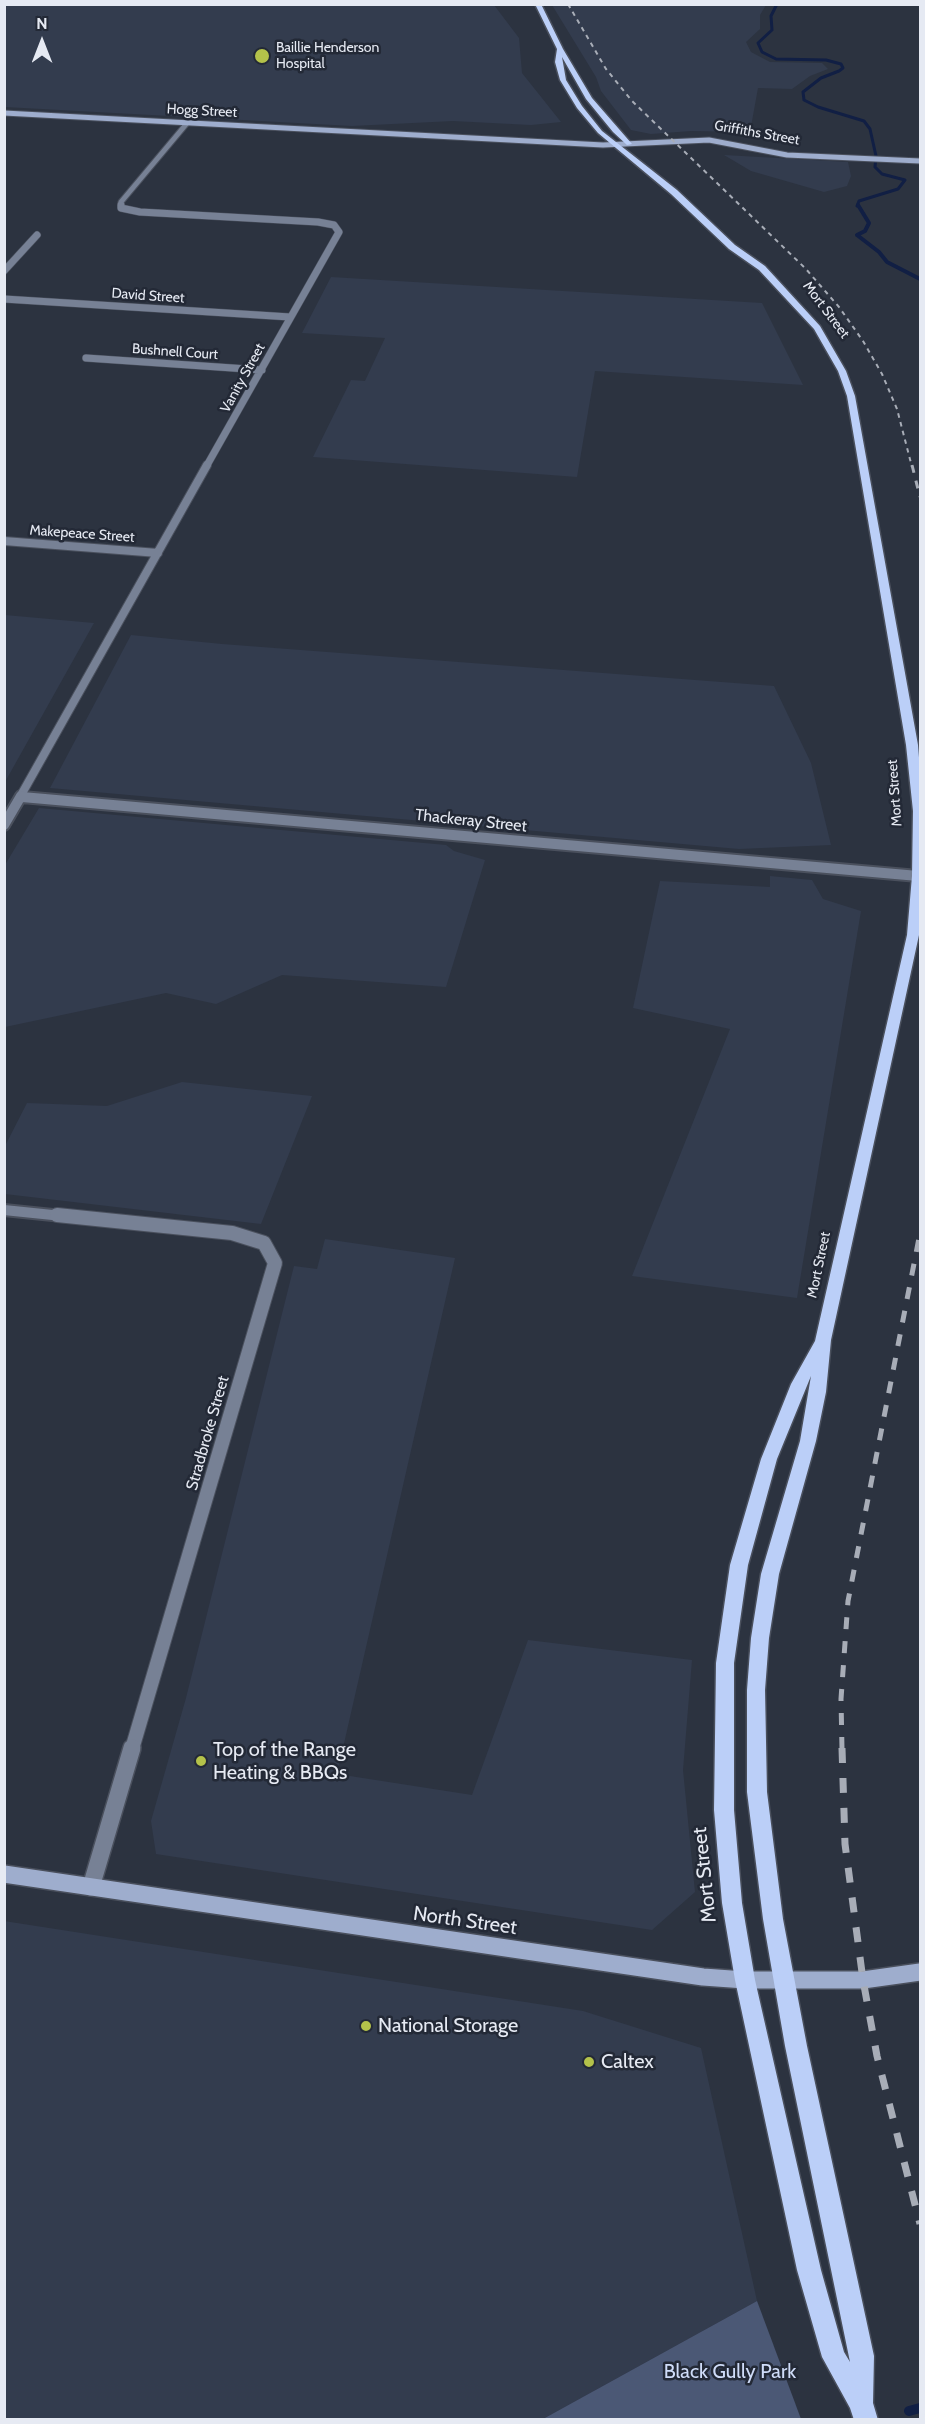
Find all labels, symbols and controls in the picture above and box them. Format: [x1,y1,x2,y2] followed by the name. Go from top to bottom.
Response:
[12,12,72,72] north arrow
[36,14,48,33] text: N
[276,40,379,72] place label: Baillie Henderson Hospital
[253,47,271,65] marker: Baillie Henderson Hospital
[166,101,238,121] street label: Hogg Street
[713,117,801,149] street label: Griffiths Street
[799,278,853,342] street label: Mort Street
[111,285,185,307] street label: David Street
[131,341,219,363] street label: Bushnell Court
[217,341,269,415] street label: Vanity Street
[29,522,135,546] street label: Makepeace Street
[884,759,906,827] street label: Mort Street
[414,806,528,836] street label: Thackeray Street
[804,1230,834,1300] street label: Mort Street
[182,1374,234,1492] street label: Stradbroke Street
[213,1738,356,1785] place label: Top of the Range Heating & BBQs
[194,1754,208,1768] marker: Top of the Range Heating & BBQs
[688,1826,722,1924] street label: Mort Street
[412,1902,518,1940] street label: North Street
[378,2014,518,2038] place label: National Storage
[359,2019,373,2033] marker: National Storage
[601,2050,654,2074] place label: Caltex
[582,2055,596,2069] marker: Caltex
[664,2360,796,2384] park label: Black Gully Park

